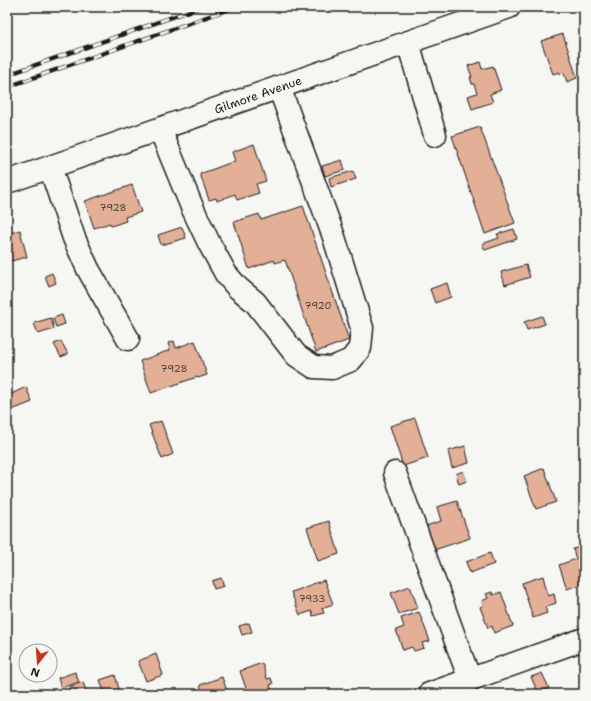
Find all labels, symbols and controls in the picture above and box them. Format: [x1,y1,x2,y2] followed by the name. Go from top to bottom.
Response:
[212,72,304,117] street label: Gilmore Avenue
[100,201,126,214] house number: 7928
[305,299,331,312] house number: 7920
[161,362,187,375] house number: 7928
[299,592,325,605] house number: 7933
[18,643,58,683] north arrow
[29,664,42,681] text: N

